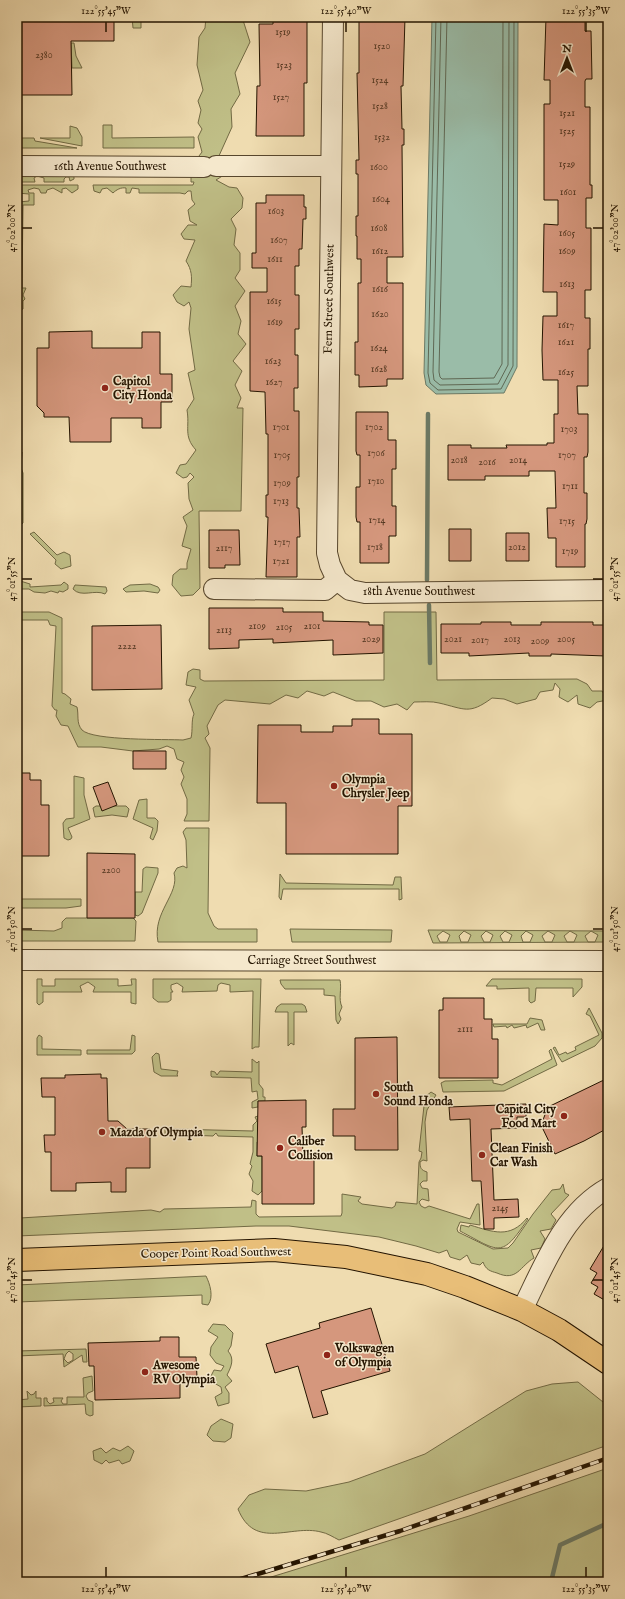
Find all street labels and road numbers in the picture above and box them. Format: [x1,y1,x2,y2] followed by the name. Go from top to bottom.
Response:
[54,159,166,174] street label: 16th Avenue Southwest
[321,244,337,354] street label: Fern Street Southwest
[363,584,475,599] street label: 18th Avenue Southwest
[248,953,376,968] street label: Carriage Street Southwest
[141,1244,291,1263] street label: Cooper Point Road Southwest

